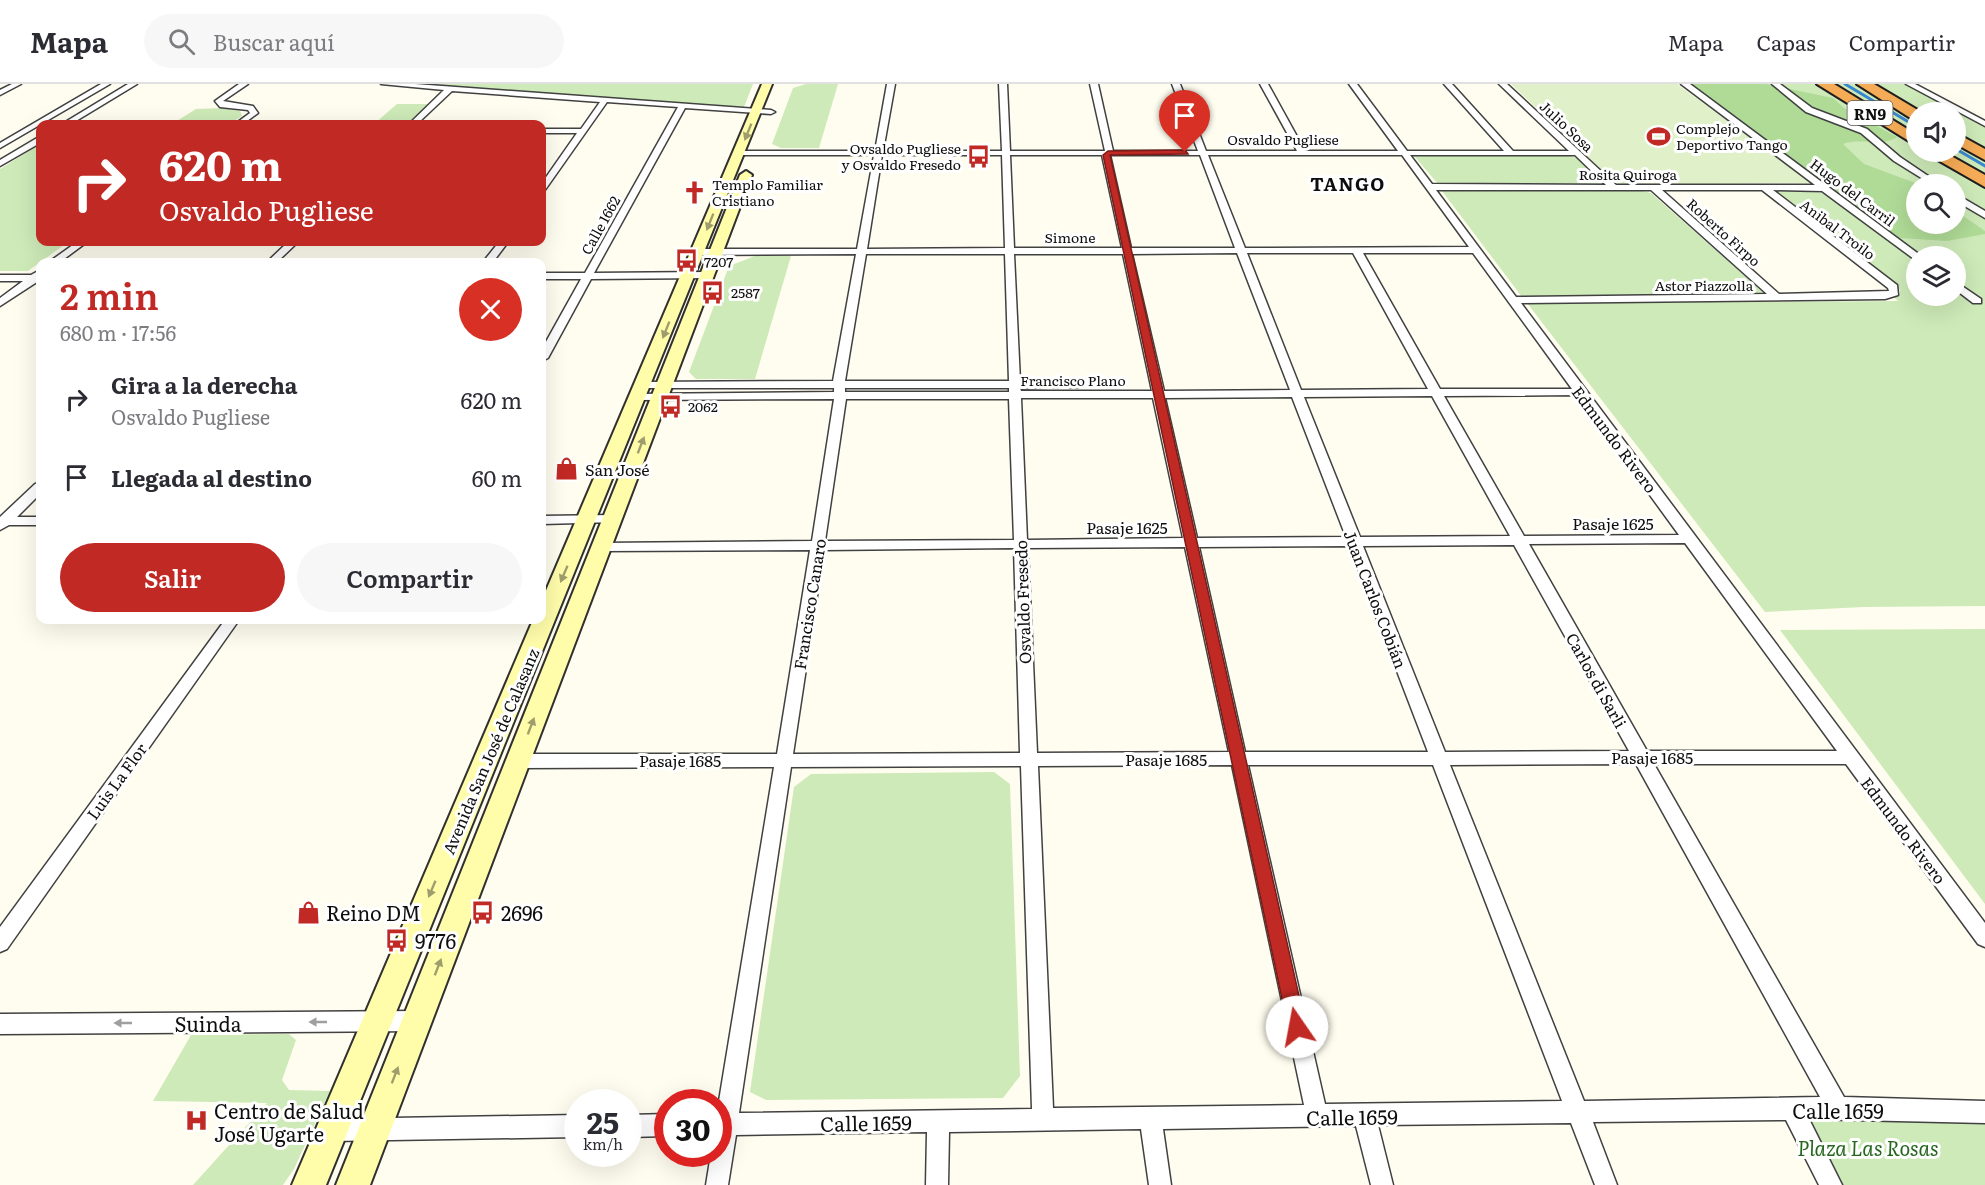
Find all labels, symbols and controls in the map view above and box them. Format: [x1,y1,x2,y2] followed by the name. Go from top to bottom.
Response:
[144,14,564,68] search box
[30,20,108,62] text: Mapa
[165,25,198,58] icon: search
[213,25,335,58] text: Buscar aquí
[1667,26,1724,57] text: Mapa
[1757,26,1816,57] text: Capas
[1849,26,1955,57] text: Compartir
[1159,90,1210,152] pin
[1536,96,1599,156] street label: Julio Sosa
[1168,99,1201,132] icon: arrive
[1848,101,1892,125] road number: RN9
[1906,102,1966,306] map controls
[1906,102,1966,162] button: sound
[1676,118,1788,154] place label: Complejo Deportivo Tango
[743,123,752,141] one-way arrow
[1645,123,1671,149] sports icon: Complejo Deportivo Tango
[1227,129,1339,149] street label: Osvaldo Pugliese
[159,132,282,194] text: 620 m
[842,138,961,174] place label: Ovsaldo Pugliese y Osvaldo Fresedo
[966,143,992,169] bus stop icon: Ovsaldo Pugliese y Osvaldo Fresedo
[60,144,138,222] icon: right
[1806,153,1900,231] street label: Hugo del Carril
[1579,164,1678,184] street label: Rosita Quiroga
[1310,170,1386,197] district label: TANGO
[712,174,823,210] place label: Templo Familiar Cristiano
[1906,174,1966,234] button: search
[681,179,707,205] church icon: Templo Familiar Cristiano
[159,189,374,229] text: Osvaldo Pugliese
[576,192,624,258] street label: Calle 1662
[1683,193,1765,271] street label: Roberto Firpo
[1796,194,1880,264] street label: Anibal Troilo
[705,213,714,231] one-way arrow
[1044,227,1096,247] street label: Simone
[1906,246,1966,306] button: layers
[673,248,699,274] bus stop icon: 7207
[704,251,733,271] place label: 7207
[60,268,159,321] text: 2 min
[1655,275,1754,295] street label: Astor Piazzolla
[459,278,522,341] button: close
[700,279,726,305] bus stop icon: 2587
[731,282,760,302] place label: 2587
[60,317,176,347] text: 680 m · 17:56
[661,321,671,339] one-way arrow
[111,368,298,401] text: Gira a la derecha
[1020,370,1126,390] street label: Francisco Plano
[1567,381,1663,497] street label: Edmundo Rivero
[60,383,93,416] icon: right
[461,383,522,416] text: 620 m
[657,393,683,419] bus stop icon: 2062
[688,396,718,416] place label: 2062
[111,401,270,431] text: Osvaldo Pugliese
[636,436,646,454] one-way arrow
[554,456,580,482] shop icon: San José
[585,457,650,481] place label: San José
[60,461,93,494] icon: arrive
[111,461,312,494] text: Llegada al destino
[472,461,522,494] text: 60 m
[1572,511,1654,535] street label: Pasaje 1625
[1086,515,1168,539] street label: Pasaje 1625
[1339,526,1414,672] street label: Juan Carlos Cobián
[787,537,831,671] street label: Francisco Canaro
[1008,540,1036,664] street label: Osvaldo Fresedo
[60,543,285,612] button: Salir
[297,543,522,612] button: Compartir
[559,565,569,583] one-way arrow
[1561,628,1633,732] street label: Carlos di Sarli
[436,644,544,858] street label: Avenida San José de Calasanz
[527,717,536,735] one-way arrow
[80,737,152,824] street label: Luis La Flor
[1611,745,1693,769] street label: Pasaje 1685
[1125,747,1207,771] street label: Pasaje 1685
[639,748,721,772] street label: Pasaje 1685
[1856,772,1952,888] street label: Edmundo Rivero
[427,880,436,898] one-way arrow
[326,897,421,927] place label: Reino DM
[501,897,543,927] place label: 2696
[295,899,321,925] shop icon: Reino DM
[470,899,496,925] bus stop icon: 2696
[415,925,457,955] place label: 9776
[384,927,410,953] bus stop icon: 9776
[433,957,443,975] one-way arrow
[1265,995,1329,1059] position arrow
[174,1008,242,1038] street label: Suinda
[309,1017,328,1027] one-way arrow
[114,1019,133,1028] one-way arrow
[390,1066,400,1084] one-way arrow
[654,1089,732,1167] speed limit sign: 30
[214,1095,364,1148] place label: Centro de Salud José Ugarte
[1792,1095,1884,1125] street label: Calle 1659
[587,1099,619,1143] text: 25
[1306,1100,1398,1132] street label: Calle 1659
[820,1106,912,1138] street label: Calle 1659
[183,1108,209,1134] hospital icon: Centro de Salud José Ugarte
[583,1132,623,1155] text: km/h
[1797,1132,1939,1162] park label: Plaza Las Rosas

